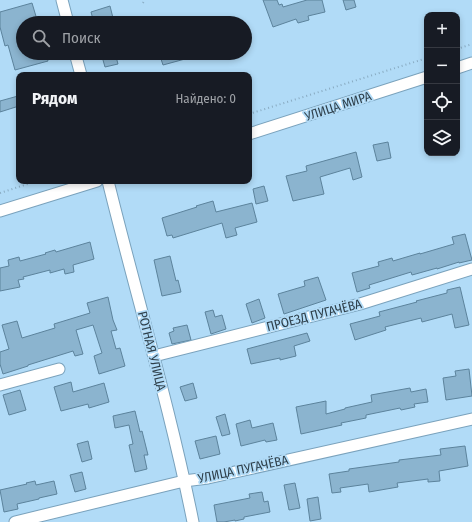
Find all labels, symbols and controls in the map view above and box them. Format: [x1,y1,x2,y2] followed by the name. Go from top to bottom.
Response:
[424,12,460,156] map controls
[424,12,460,48] button: +
[16,16,252,60] search box
[30,27,52,49] icon: search
[62,29,100,47] text: Поиск
[424,48,460,84] button: −
[424,84,460,120] button: locate
[32,88,77,109] text: Рядом
[302,88,373,124] street label: УЛИЦА МИРА
[175,91,236,106] text: Найдено: 0
[424,120,460,156] button: layers
[265,296,363,334] street label: ПРОЕЗД ПУГАЧЁВА
[135,310,169,393] street label: РОТНАЯ УЛИЦА
[196,452,290,486] street label: УЛИЦА ПУГАЧЁВА

